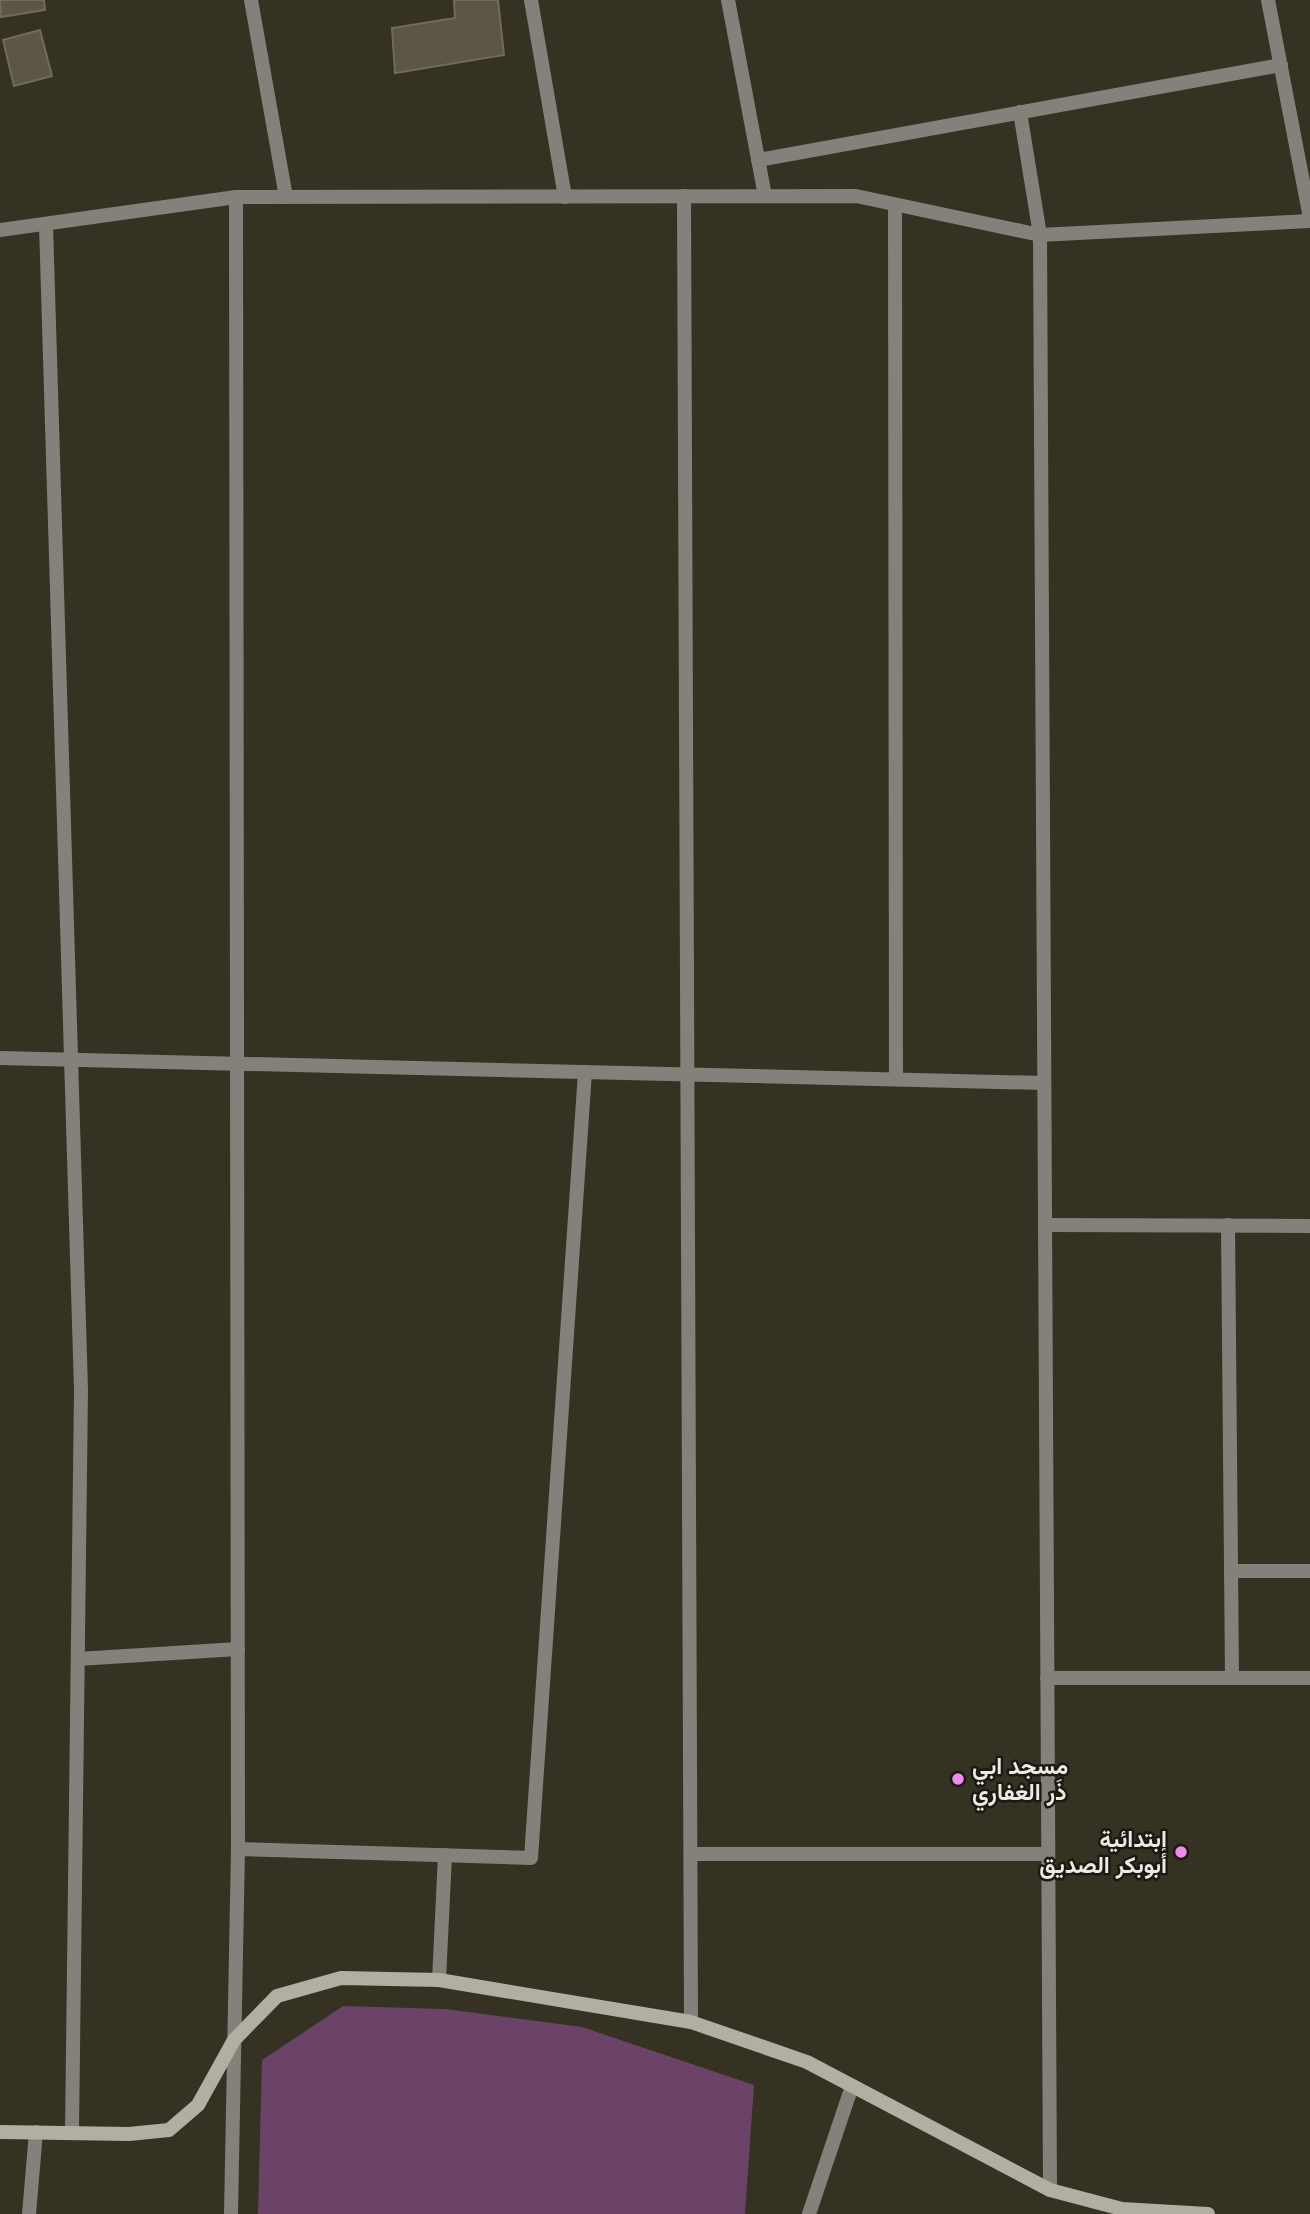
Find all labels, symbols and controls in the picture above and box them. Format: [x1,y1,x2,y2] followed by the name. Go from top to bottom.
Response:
[972,1749,1068,1811] place label: مسجد ابي ذَر الغفاري
[950,1771,966,1787] marker: مسجد ابي ذَر الغفاري
[1039,1822,1167,1880] place label: إبتدائية أبوبكر الصديق
[1173,1844,1189,1860] marker: إبتدائية أبوبكر الصديق

